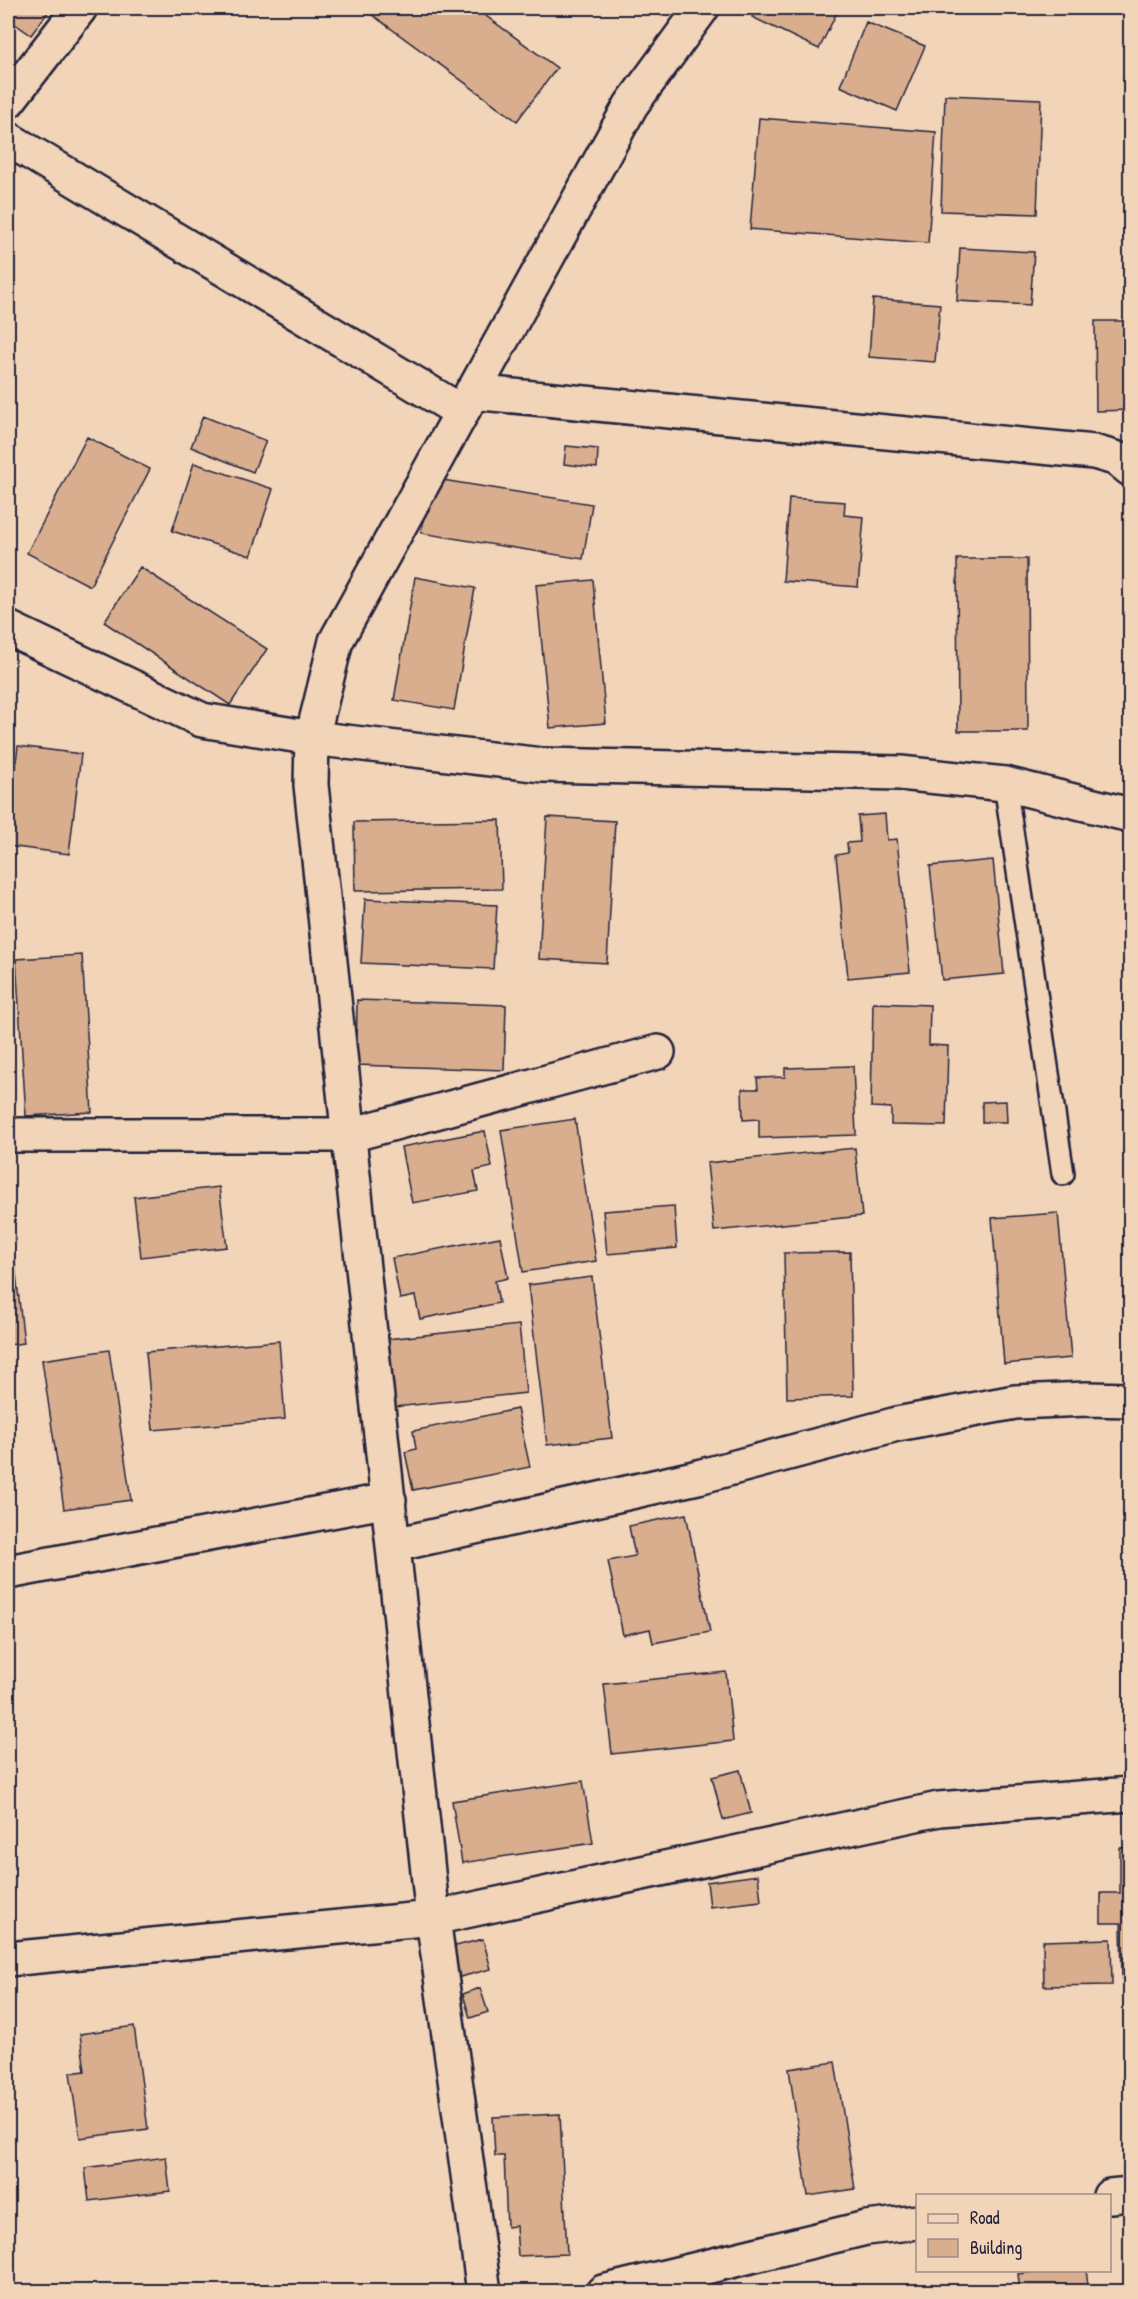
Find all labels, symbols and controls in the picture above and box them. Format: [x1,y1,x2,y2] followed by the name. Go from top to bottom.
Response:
[916,2194,1111,2272] legend
[970,2205,1000,2230] text: Road
[970,2235,1022,2260] text: Building

